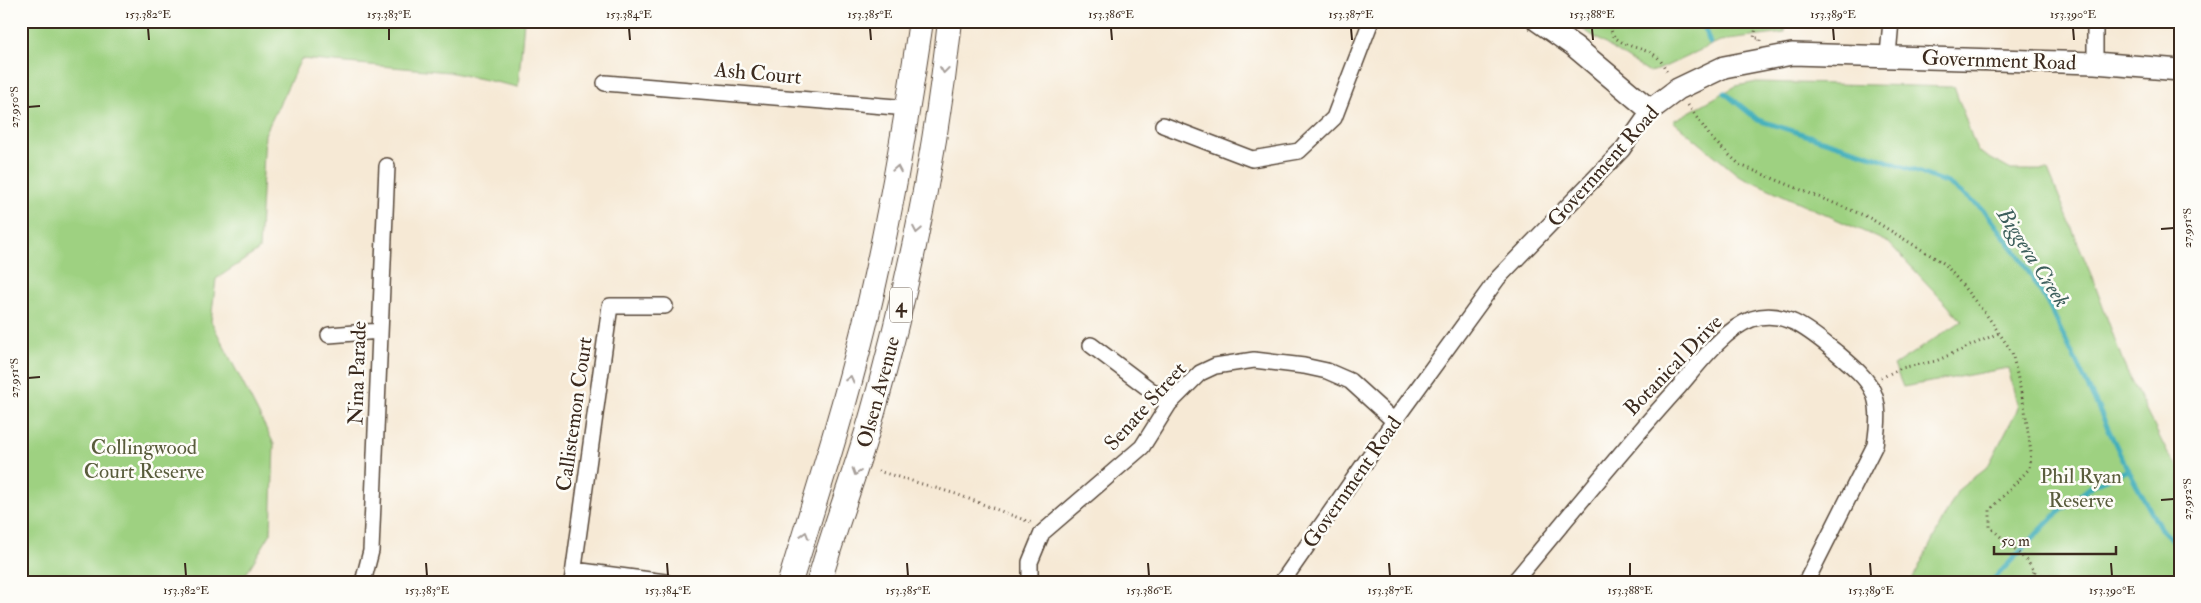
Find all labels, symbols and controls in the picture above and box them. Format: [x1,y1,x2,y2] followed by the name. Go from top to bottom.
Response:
[125,7,171,22] text: 153.382°E
[367,7,411,22] text: 153.383°E
[606,7,652,22] text: 153.384°E
[848,7,893,22] text: 153.385°E
[1088,7,1134,22] text: 153.386°E
[1328,7,1374,22] text: 153.387°E
[1569,7,1615,22] text: 153.388°E
[1810,7,1856,22] text: 153.389°E
[2050,7,2096,22] text: 153.390°E
[1921,44,2077,77] street label: Government Road
[712,56,803,91] street label: Ash Court
[939,66,950,74] one-way arrow
[7,86,22,128] text: 27.950°S
[1542,99,1666,233] street label: Government Road
[891,165,902,174] one-way arrow
[1990,202,2076,313] water label: Biggera Creek
[2180,208,2195,248] text: 27.951°S
[913,225,923,234] one-way arrow
[890,288,912,322] road number: 4
[1618,309,1729,422] street label: Botanical Drive
[342,320,373,426] street label: Nina Parade
[851,333,906,451] street label: Olsen Avenue
[550,335,599,493] street label: Callistemon Court
[1098,356,1193,456] street label: Senate Street
[7,358,22,398] text: 27.951°S
[844,375,855,384] one-way arrow
[1297,411,1408,553] street label: Government Road
[84,434,205,485] park label: Collingwood Court Reserve
[2040,463,2122,514] park label: Phil Ryan Reserve
[851,467,861,476] one-way arrow
[2180,478,2195,520] text: 27.952°S
[1994,523,2116,555] scale bar
[799,531,809,540] one-way arrow
[2001,532,2030,551] text: 50 m
[163,583,209,598] text: 153.382°E
[405,583,449,598] text: 153.383°E
[645,583,691,598] text: 153.384°E
[886,583,931,598] text: 153.385°E
[1126,583,1172,598] text: 153.386°E
[1367,583,1413,598] text: 153.387°E
[1607,583,1653,598] text: 153.388°E
[1848,583,1894,598] text: 153.389°E
[2089,583,2135,598] text: 153.390°E

